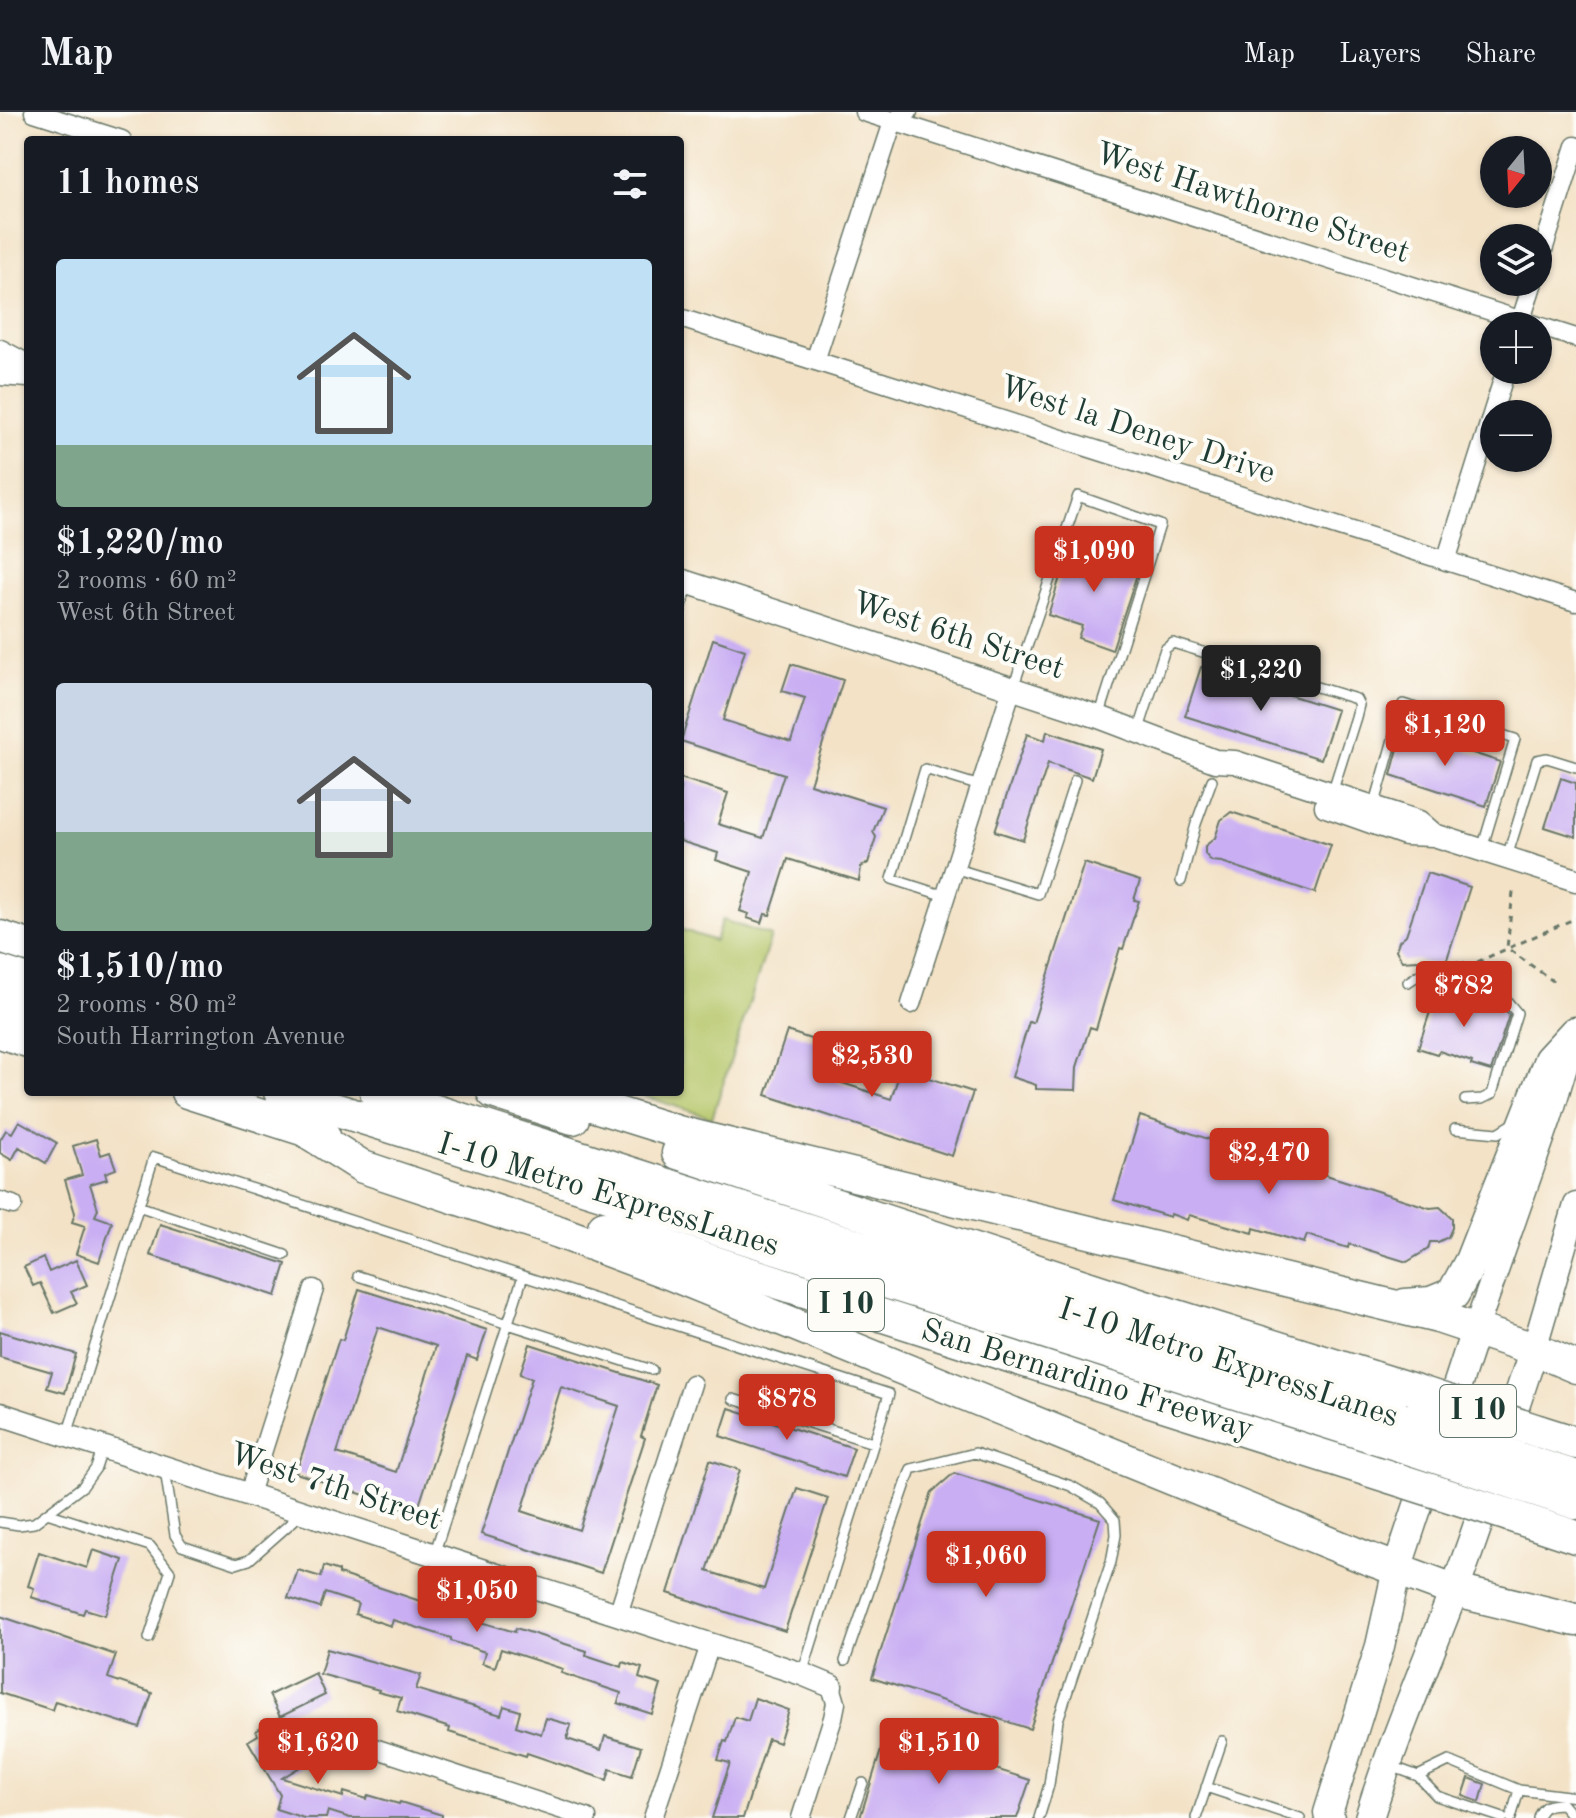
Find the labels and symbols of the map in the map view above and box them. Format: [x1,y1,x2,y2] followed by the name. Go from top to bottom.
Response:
[1480,136,1552,208] north arrow
[1091,138,1413,270] street label: West Hawthorne Street
[995,371,1279,491] street label: West la Deney Drive
[1029,526,1159,594] pin: $1,090
[848,588,1068,686] street label: West 6th Street
[1196,645,1326,713] pin: $1,220
[1380,700,1510,768] pin: $1,120
[1417,961,1511,1029] pin: $782
[807,1031,937,1099] pin: $2,530
[1204,1128,1334,1196] pin: $2,470
[433,1129,783,1263] street label: I-10 Metro ExpressLanes
[808,1279,884,1331] road number: I 10
[1054,1294,1402,1434] street label: I-10 Metro ExpressLanes
[917,1315,1257,1447] street label: San Bernardino Freeway
[740,1374,834,1442] pin: $878
[1440,1385,1516,1437] road number: I 10
[225,1439,445,1537] street label: West 7th Street
[921,1531,1051,1599] pin: $1,060
[412,1566,542,1634] pin: $1,050
[253,1718,383,1786] pin: $1,620
[874,1718,1004,1786] pin: $1,510

